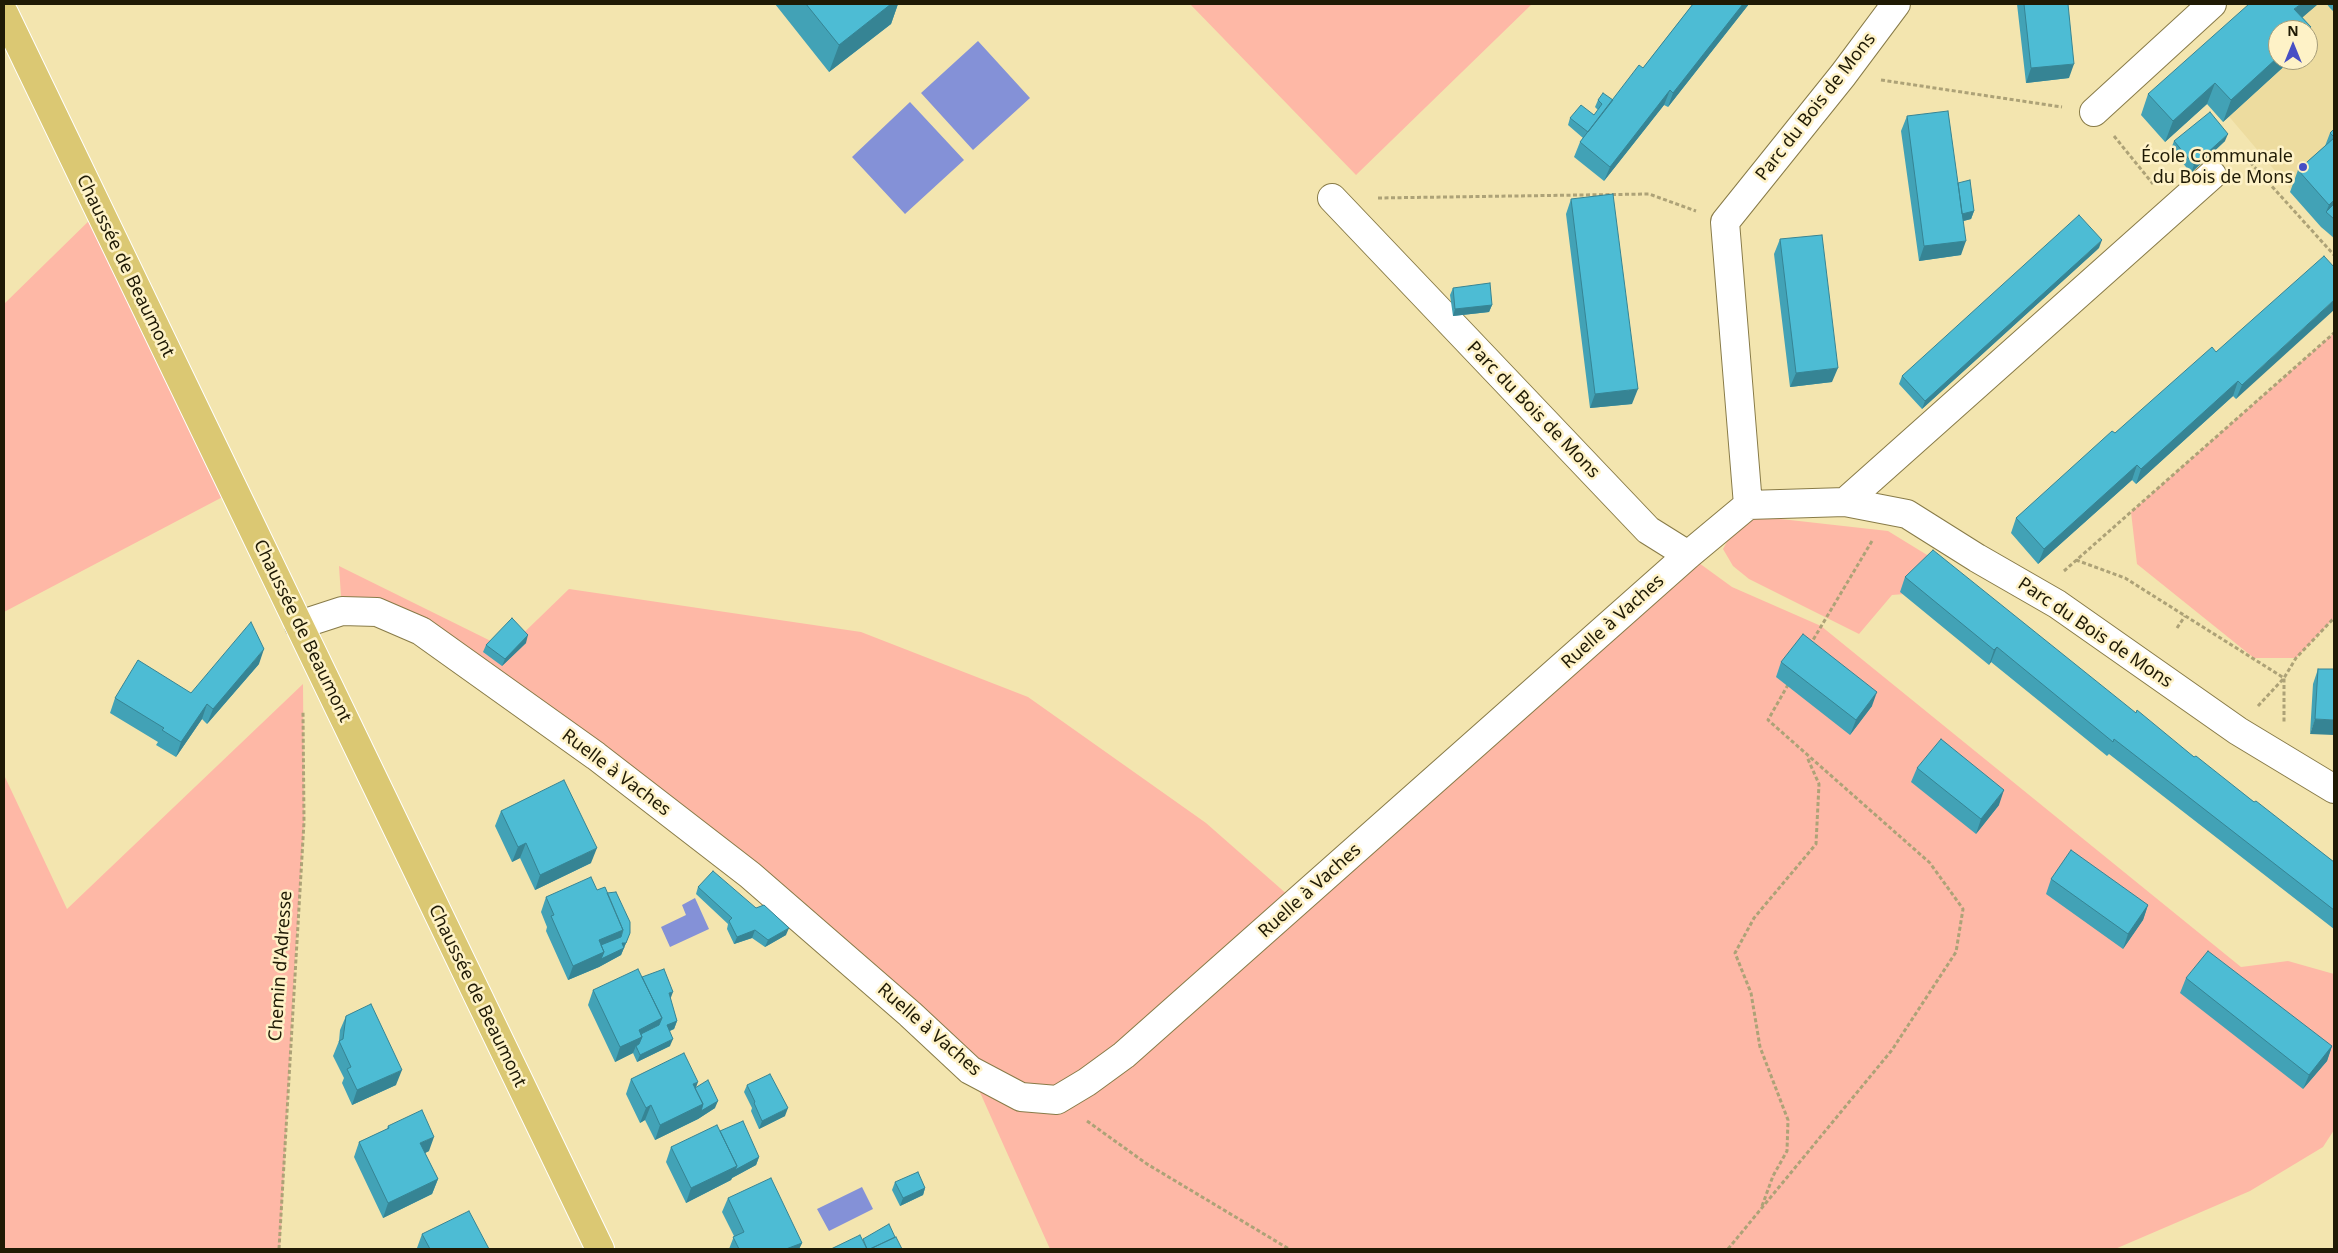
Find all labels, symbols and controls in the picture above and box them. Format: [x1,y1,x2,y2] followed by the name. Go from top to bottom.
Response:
[2268,20,2318,70] north arrow
[2287,21,2299,40] text: N
[1752,29,1880,185] street label: Parc du Bois de Mons
[2141,146,2293,188] place label: École Communale du Bois de Mons
[2297,161,2309,173] marker: École Communale du Bois de Mons
[71,171,179,361] street label: Chaussée de Beaumont
[1462,337,1604,483] street label: Parc du Bois de Mons
[248,536,356,726] street label: Chaussée de Beaumont
[1557,570,1669,674] street label: Ruelle à Vaches
[2014,573,2176,693] street label: Parc du Bois de Mons
[557,725,675,821] street label: Ruelle à Vaches
[1254,839,1366,943] street label: Ruelle à Vaches
[265,890,297,1042] street label: Chemin d'Adresse
[423,901,531,1091] street label: Chaussée de Beaumont
[873,979,985,1081] street label: Ruelle à Vaches

